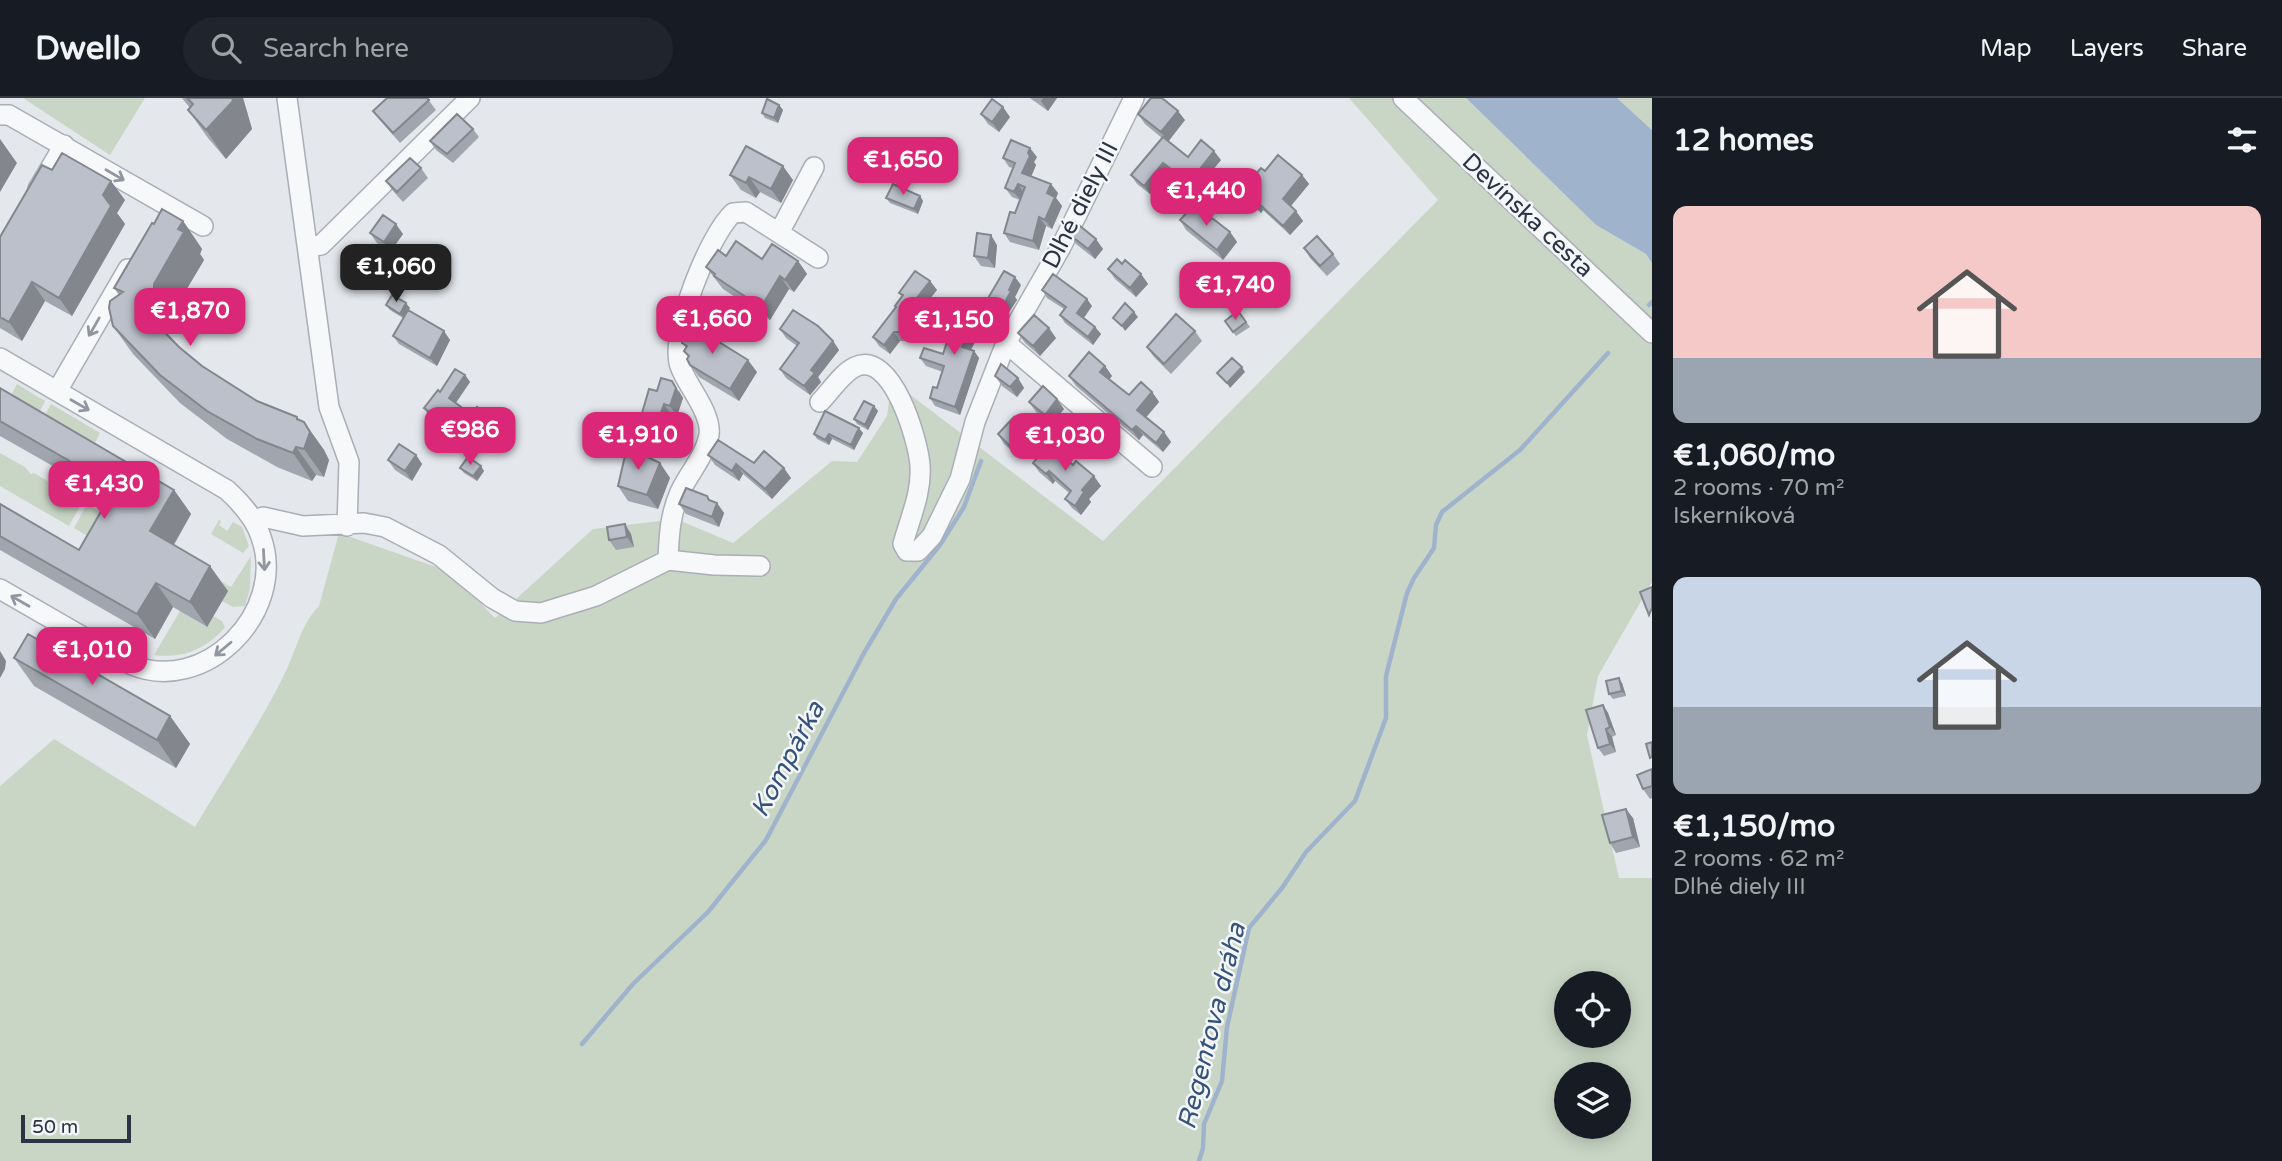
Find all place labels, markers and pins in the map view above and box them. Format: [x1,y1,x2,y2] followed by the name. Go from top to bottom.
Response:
[846,138,960,197] pin: €1,650
[1149,169,1263,228] pin: €1,440
[339,244,453,304] pin: €1,060
[1178,262,1292,322] pin: €1,740
[133,288,247,348] pin: €1,870
[655,296,769,356] pin: €1,660
[897,298,1011,357] pin: €1,150
[429,408,511,467] pin: €986
[581,412,695,472] pin: €1,910
[1008,414,1122,473] pin: €1,030
[47,462,161,521] pin: €1,430
[35,628,149,687] pin: €1,010

